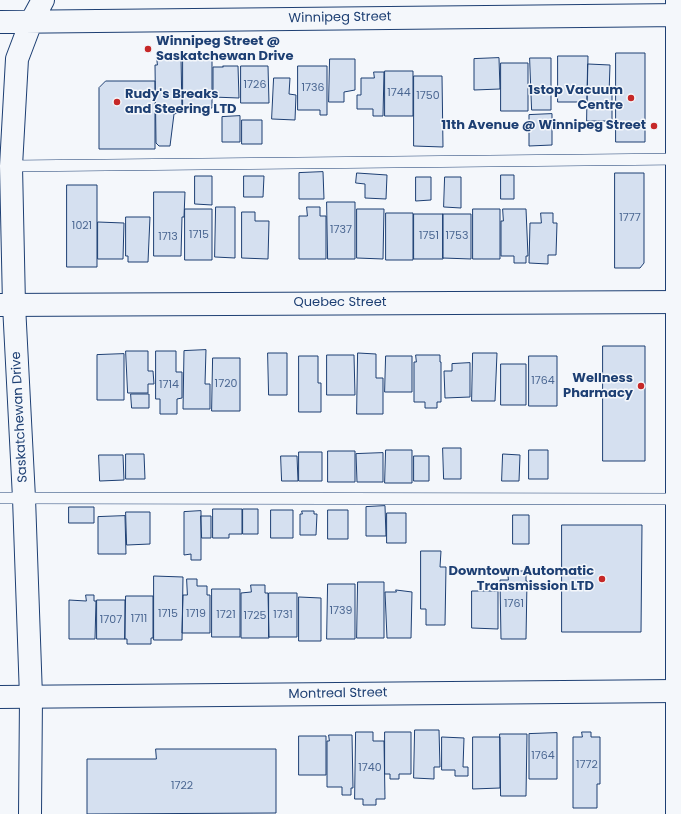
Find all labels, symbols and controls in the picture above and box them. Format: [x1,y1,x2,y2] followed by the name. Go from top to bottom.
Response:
[288,9,392,27] street label: Winnipeg Street
[156,34,293,65] place label: Winnipeg Street @ Saskatchewan Drive
[143,44,153,54] marker: Winnipeg Street @ Saskatchewan Drive
[244,78,266,92] house number: 1726
[302,81,324,95] house number: 1736
[528,83,623,114] place label: 1stop Vacuum Centre
[387,86,411,100] house number: 1744
[125,87,237,118] place label: Rudy's Breaks and Steering LTD
[416,89,440,103] house number: 1750
[626,93,636,103] marker: 1stop Vacuum Centre
[112,97,122,107] marker: Rudy's Breaks and Steering LTD
[441,118,646,134] place label: 11th Avenue @ Winnipeg Street
[649,121,659,131] marker: 11th Avenue @ Winnipeg Street
[619,211,641,225] house number: 1777
[72,219,92,233] house number: 1021
[330,223,352,237] house number: 1737
[189,228,209,242] house number: 1715
[419,229,439,243] house number: 1751
[446,229,468,243] house number: 1753
[158,230,178,244] house number: 1713
[294,295,386,311] street label: Quebec Street
[9,351,31,483] street label: Saskatchewan Drive
[563,371,633,402] place label: Wellness Pharmacy
[531,374,555,388] house number: 1764
[215,377,237,391] house number: 1720
[159,378,179,392] house number: 1714
[636,381,646,391] marker: Wellness Pharmacy
[448,564,594,595] place label: Downtown Automatic Transmission LTD
[597,574,607,584] marker: Downtown Automatic Transmission LTD
[504,597,524,611] house number: 1761
[330,604,352,618] house number: 1739
[158,607,178,621] house number: 1715
[186,607,206,621] house number: 1719
[216,608,236,622] house number: 1721
[273,608,293,622] house number: 1731
[244,609,266,623] house number: 1725
[131,612,147,626] house number: 1711
[100,613,122,627] house number: 1707
[288,685,388,703] street label: Montreal Street
[531,749,555,763] house number: 1764
[576,758,598,772] house number: 1772
[358,761,382,775] house number: 1740
[171,779,193,793] house number: 1722

